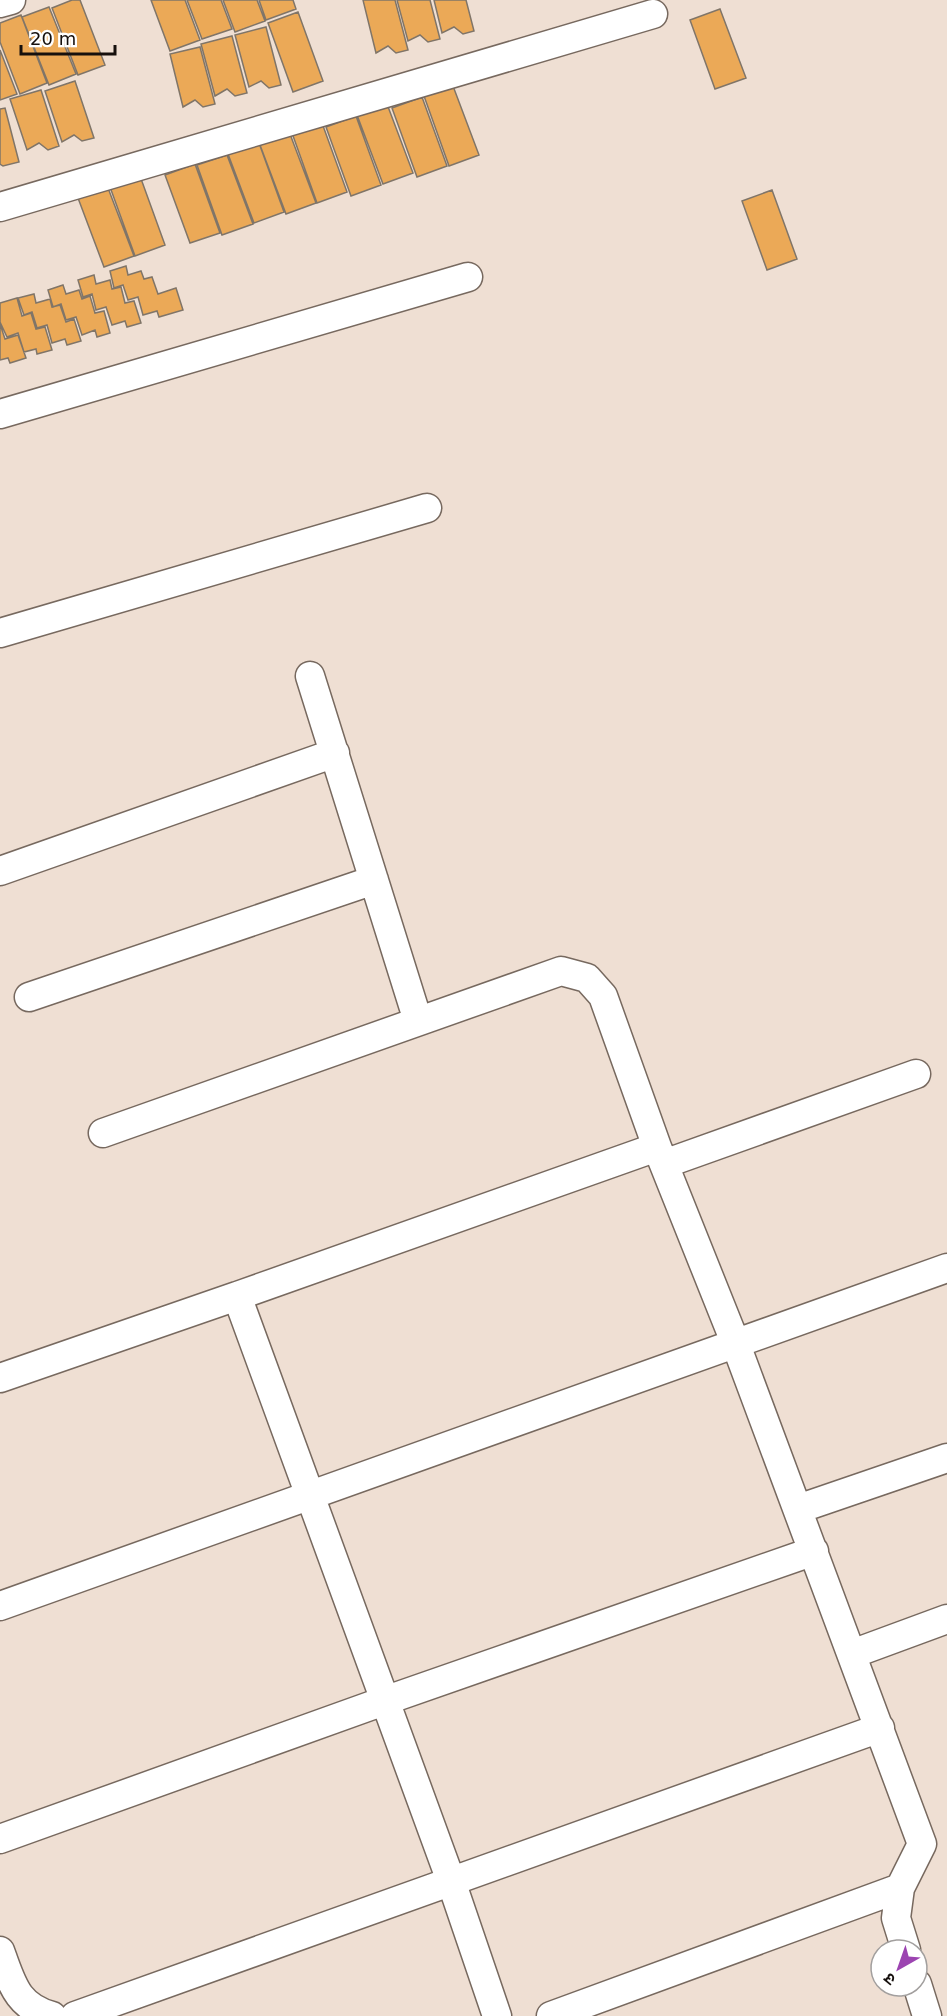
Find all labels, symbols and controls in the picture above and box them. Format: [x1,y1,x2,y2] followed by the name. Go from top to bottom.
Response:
[21,18,116,56] scale bar
[30,28,76,49] text: 20 m
[869,1938,929,1998] north arrow
[880,1968,899,1989] text: उ

